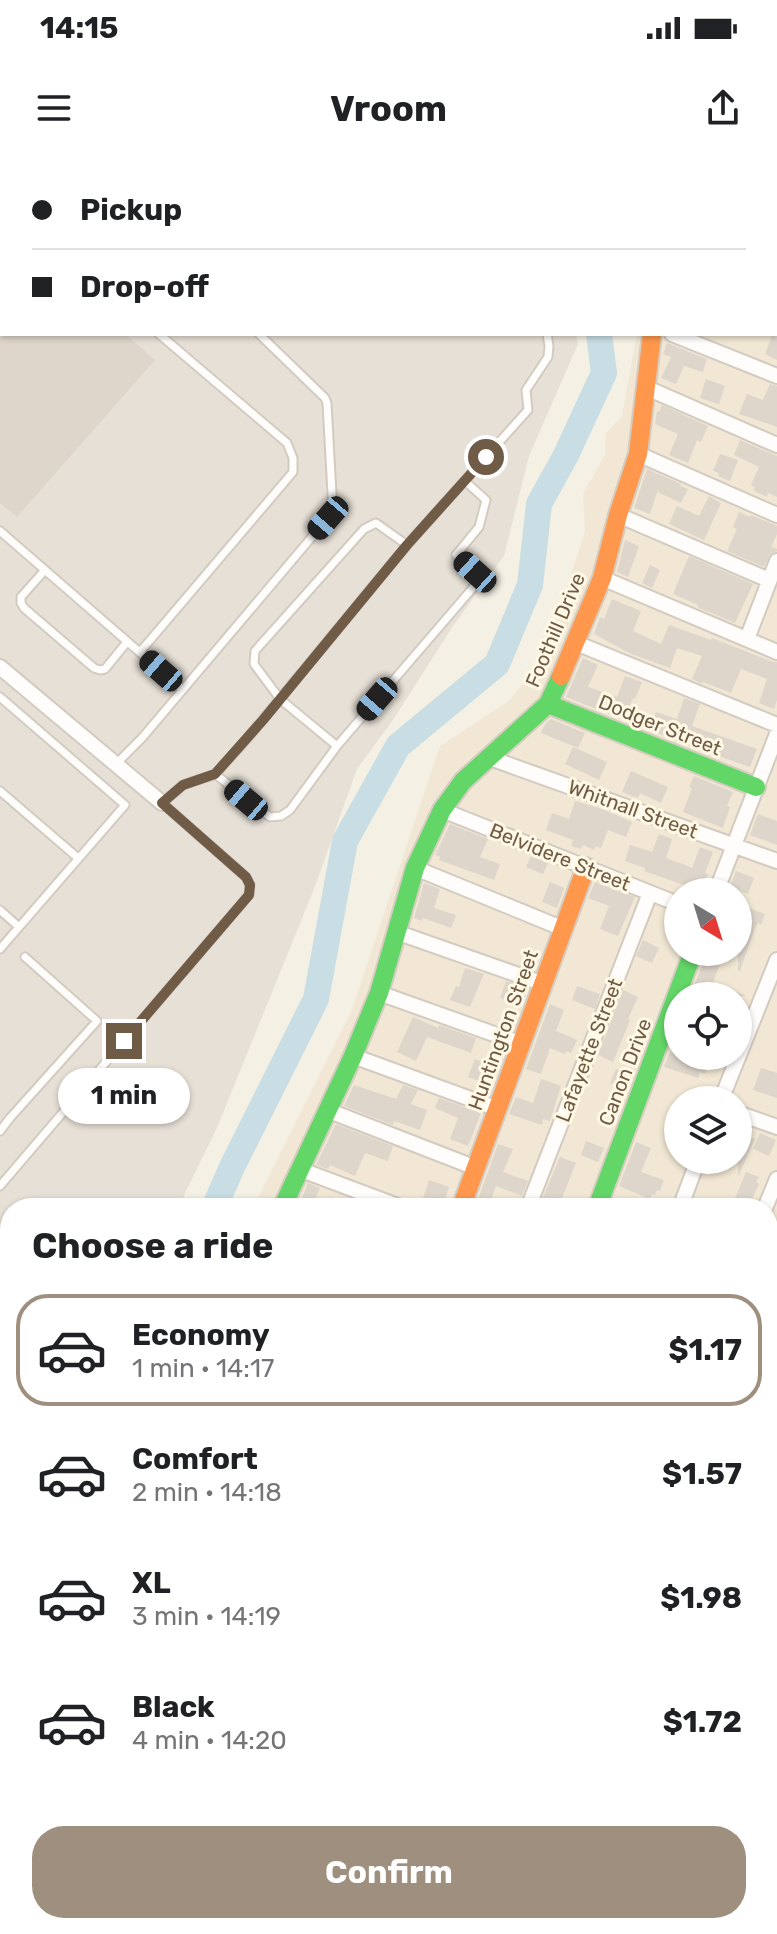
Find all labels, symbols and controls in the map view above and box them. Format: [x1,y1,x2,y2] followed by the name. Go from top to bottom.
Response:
[40,10,118,46] text: 14:15
[32,86,76,130] icon: menu
[701,86,745,130] icon: share
[330,87,447,130] text: Vroom
[80,192,182,228] text: Pickup
[80,269,209,305] text: Drop-off
[468,439,504,475] route start
[303,492,353,544] car
[449,547,501,597] car
[520,569,590,691] street label: Foothill Drive
[135,646,187,696] car
[352,673,402,725] car
[595,689,725,761] street label: Dodger Street
[565,774,701,844] street label: Whitnall Street
[220,775,272,825] car
[486,818,634,896] street label: Belvidere Street
[664,878,752,966] north arrow
[664,878,752,1174] map controls
[463,946,543,1114] street label: Huntington Street
[551,975,627,1125] street label: Lafayette Street
[664,982,752,1070] button: locate
[594,1015,656,1129] street label: Canon Drive
[106,1023,142,1059] route end
[58,1069,190,1125] callout: 1 min
[91,1080,157,1111] text: 1 min
[664,1086,752,1174] button: layers
[32,1224,273,1267] text: Choose a ride
[36,1314,108,1386] icon: car
[132,1317,270,1353] text: Economy
[668,1332,742,1368] text: $1.17
[132,1353,274,1384] text: 1 min · 14:17
[36,1438,108,1510] icon: car
[132,1441,258,1477] text: Comfort
[662,1456,742,1492] text: $1.57
[132,1477,282,1508] text: 2 min · 14:18
[36,1562,108,1634] icon: car
[132,1565,171,1601] text: XL
[660,1580,742,1616] text: $1.98
[132,1601,281,1632] text: 3 min · 14:19
[36,1686,108,1758] icon: car
[132,1689,215,1725] text: Black
[663,1704,742,1740] text: $1.72
[132,1725,287,1756] text: 4 min · 14:20
[32,1826,746,1918] button: Confirm

